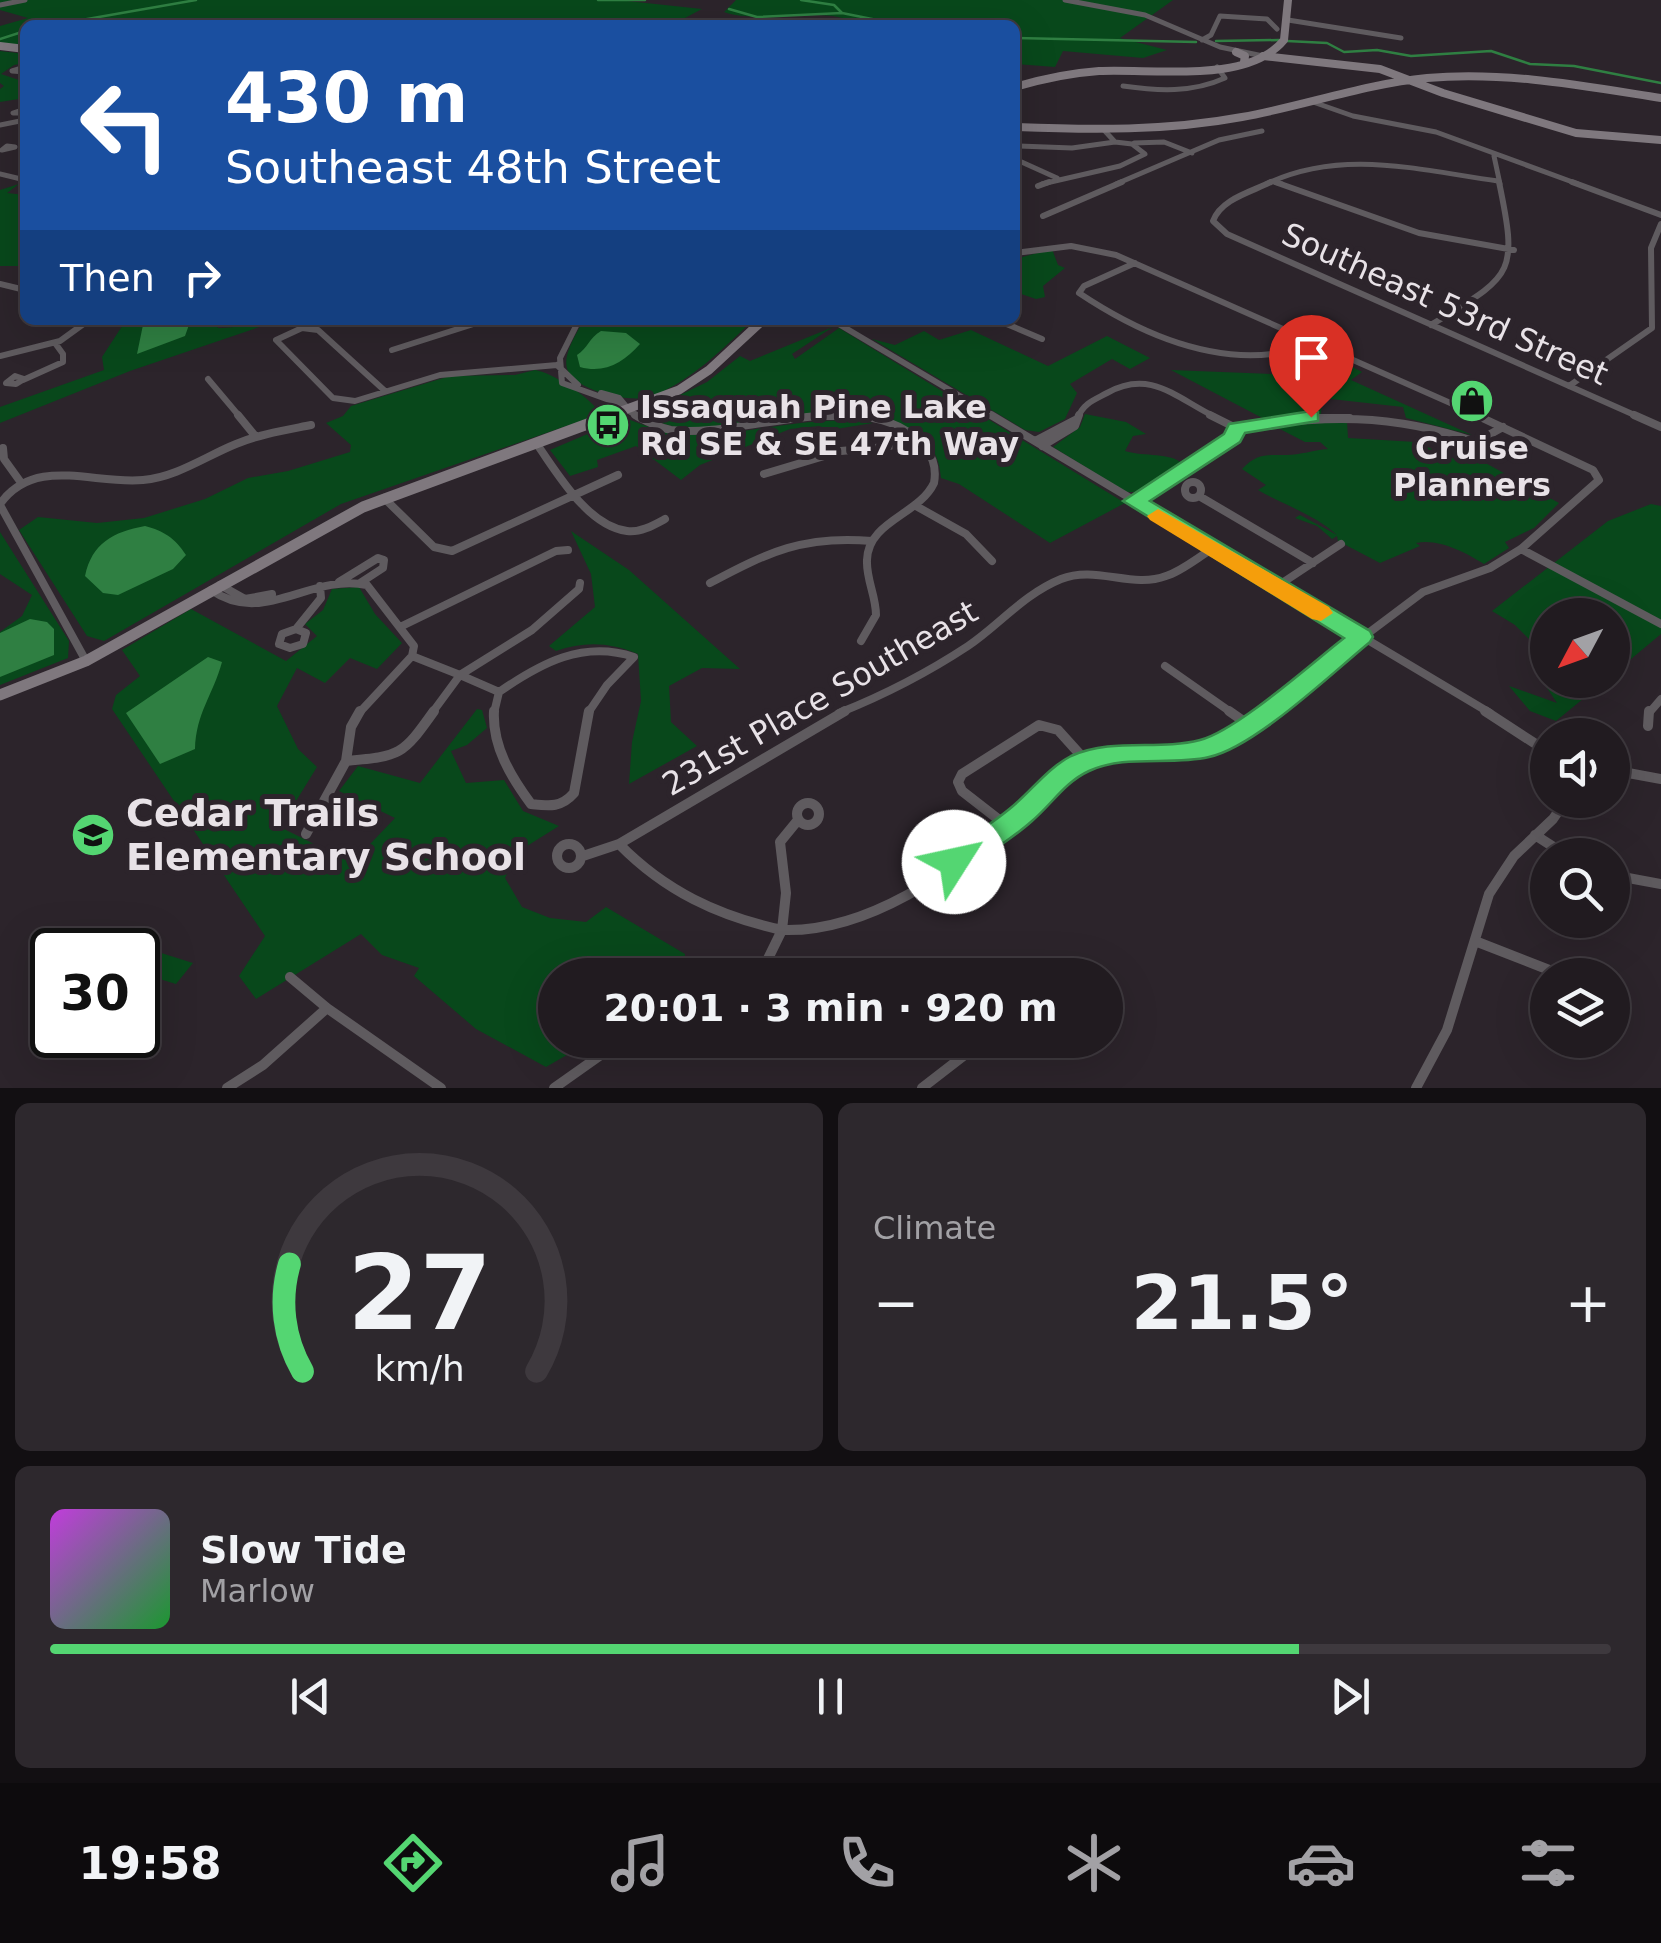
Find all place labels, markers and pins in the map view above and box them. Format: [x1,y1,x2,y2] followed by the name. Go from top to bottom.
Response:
[1269,315,1354,418] pin
[1449,378,1495,424] shop icon: Cruise Planners
[640,388,1019,463] place label: Issaquah Pine Lake Rd SE & SE 47th Way
[585,402,631,448] bus stop icon: Issaquah Pine Lake Rd SE & SE 47th Way
[1393,429,1551,504] place label: Cruise Planners
[126,791,526,879] place label: Cedar Trails Elementary School
[70,812,116,858] school or university icon: Cedar Trails Elementary School

